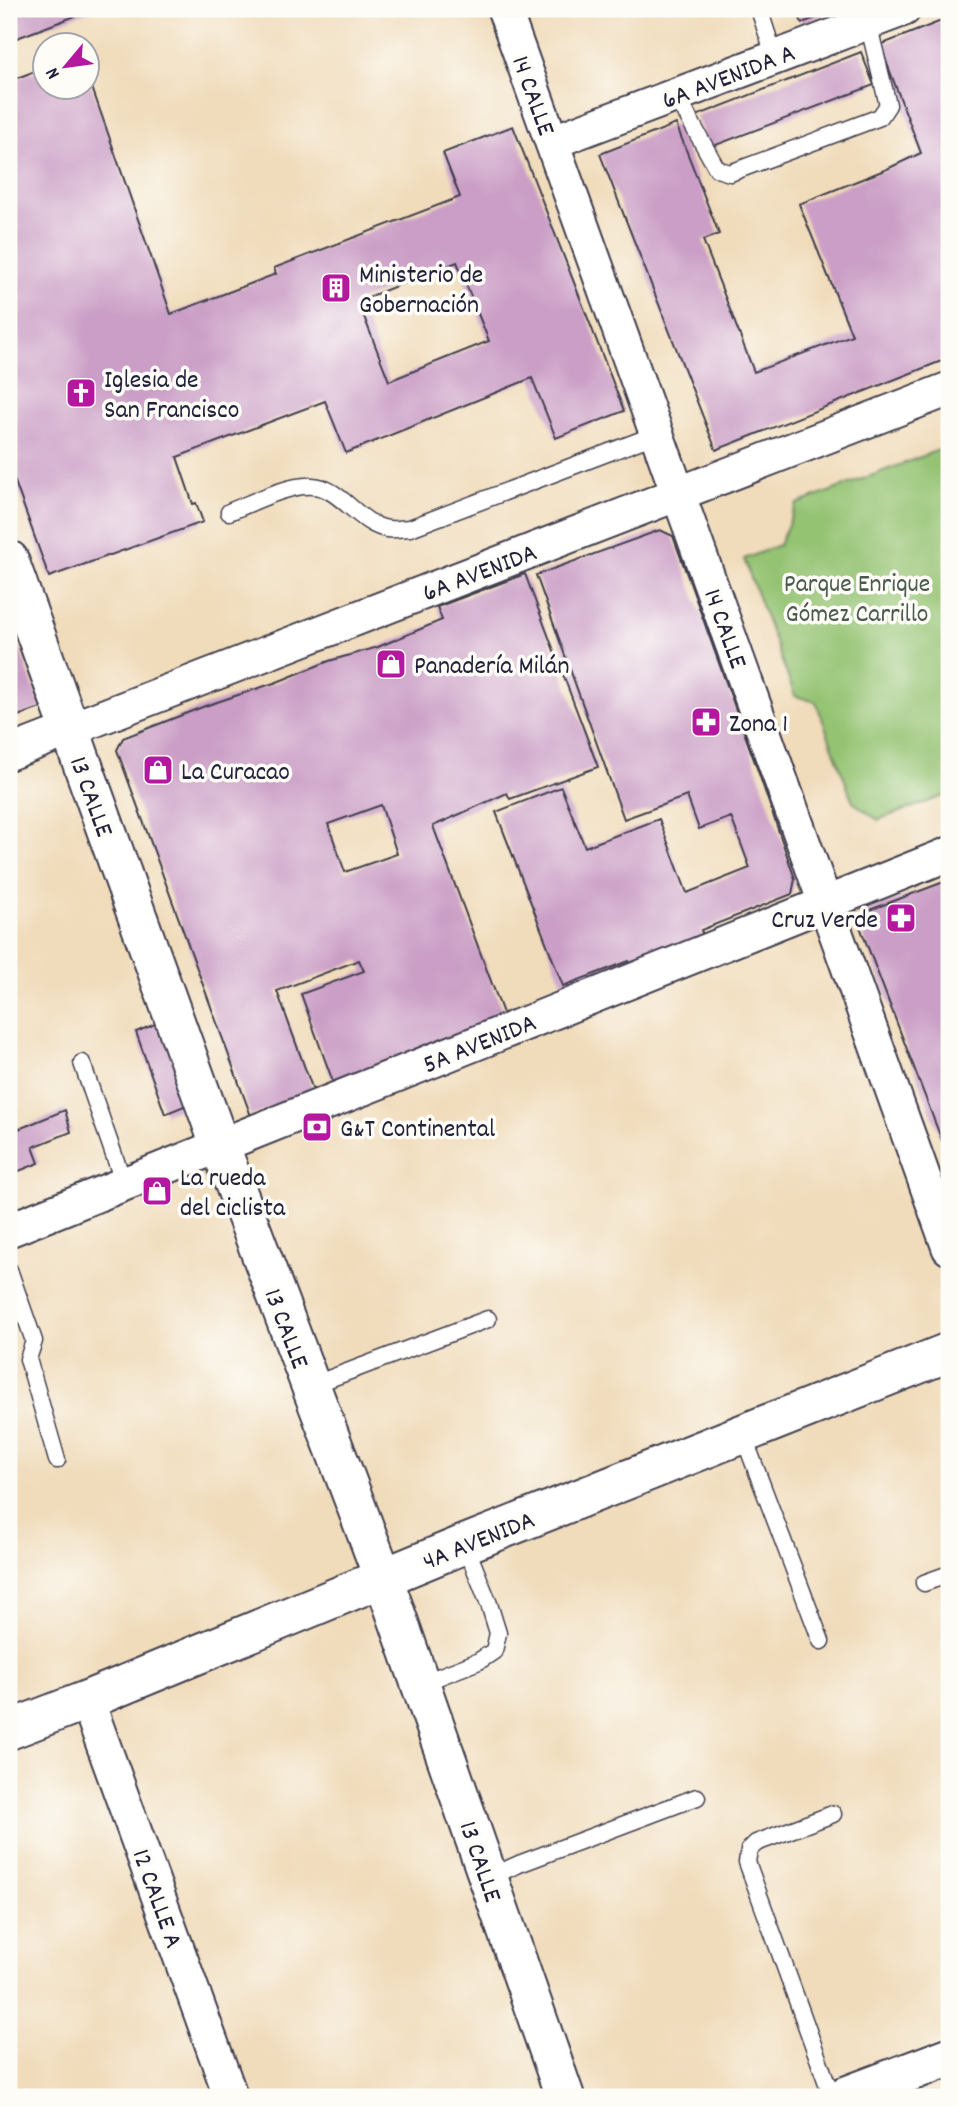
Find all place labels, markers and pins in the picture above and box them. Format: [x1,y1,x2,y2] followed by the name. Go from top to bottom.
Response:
[359,258,483,325] place label: Ministerio de Gobernación
[319,271,353,305] building icon: Ministerio de Gobernación
[104,363,239,430] place label: Iglesia de San Francisco
[64,376,98,410] church icon: Iglesia de San Francisco
[374,647,408,681] shop icon: Panadería Milán
[414,649,570,686] place label: Panadería Milán
[689,705,723,739] pharmacy icon: Zona 1
[729,707,788,744] place label: Zona 1
[141,753,175,787] shop icon: La Curacao
[181,755,290,792] place label: La Curacao
[884,901,918,935] pharmacy icon: Cruz Verde
[771,903,878,940] place label: Cruz Verde
[300,1110,334,1144] bank icon: G&T Continental
[340,1112,495,1149] place label: G&T Continental
[180,1161,286,1228] place label: La rueda del ciclista
[140,1174,174,1208] shop icon: La rueda del ciclista

